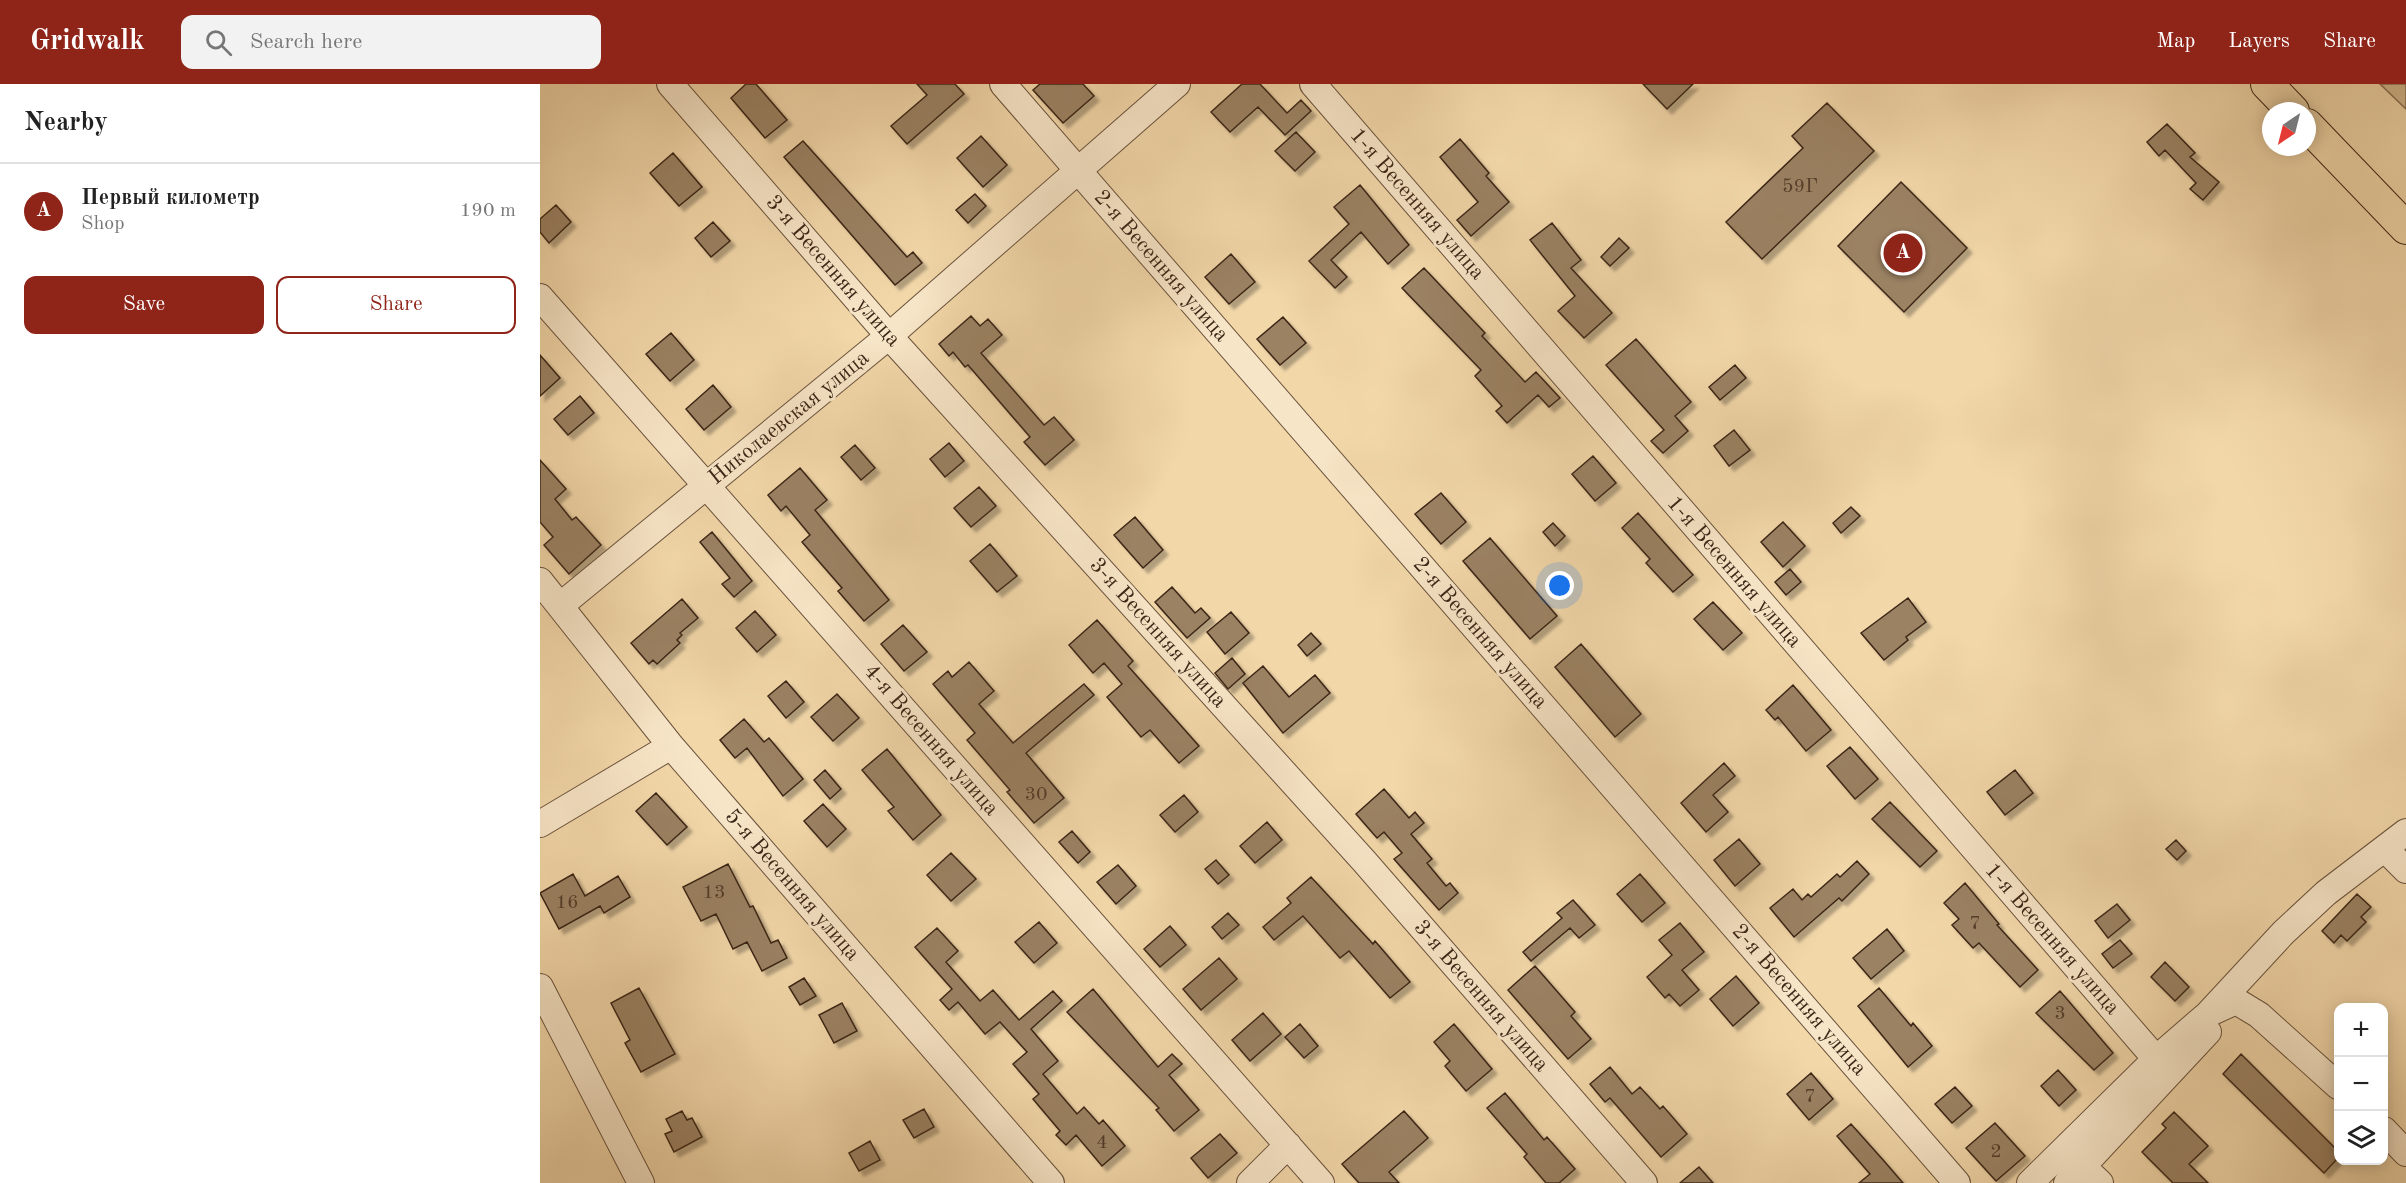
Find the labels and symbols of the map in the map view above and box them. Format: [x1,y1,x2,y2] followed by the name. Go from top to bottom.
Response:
[2262,102,2316,156] north arrow
[1345,124,1489,284] street label: 1-я Весенняя улица
[1782,177,1818,197] house number: 59Г
[1089,186,1233,346] street label: 2-я Весенняя улица
[761,191,905,351] street label: 3-я Весенняя улица
[1884,230,1922,276] pin: A
[705,347,873,489] street label: Николаевская улица
[1662,492,1806,652] street label: 1-я Весенняя улица
[1408,553,1552,713] street label: 2-я Весенняя улица
[1085,554,1231,712] street label: 3-я Весенняя улица
[1545,571,1574,600] your location
[859,660,1003,820] street label: 4-я Весенняя улица
[1024,785,1048,805] house number: 30
[720,805,864,965] street label: 5-я Весенняя улица
[1980,859,2124,1019] street label: 1-я Весенняя улица
[702,883,726,903] house number: 13
[555,893,579,913] house number: 16
[1969,914,1981,934] house number: 7
[1409,916,1553,1076] street label: 3-я Весенняя улица
[1727,920,1871,1080] street label: 2-я Весенняя улица
[2054,1004,2066,1024] house number: 3
[1804,1087,1816,1107] house number: 7
[1096,1133,1108,1153] house number: 4
[1990,1142,2002,1162] house number: 2

